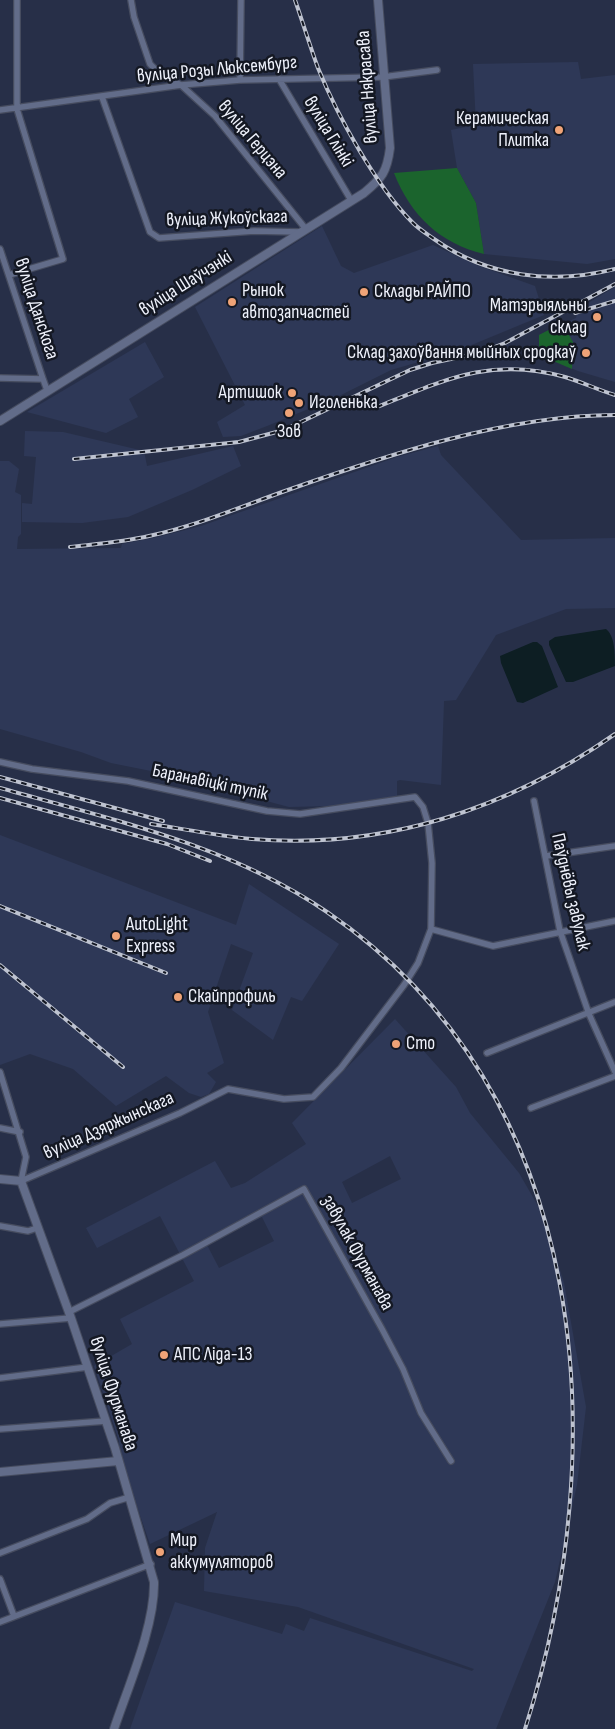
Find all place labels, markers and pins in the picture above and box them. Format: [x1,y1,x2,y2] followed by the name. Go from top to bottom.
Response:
[456,108,549,152] place label: Керамическая Плитка
[553,124,565,136] marker: Керамическая Плитка
[242,280,350,324] place label: Рынок автозапчастей
[374,281,471,303] place label: Склады РАЙПО
[358,286,370,298] marker: Склады РАЙПО
[490,295,587,339] place label: Матэрыяльны склад
[226,296,238,308] marker: Рынок автозапчастей
[591,311,603,323] marker: Матэрыяльны склад
[347,342,576,364] place label: Склад захоўвання мыйных сродкаў
[580,347,592,359] marker: Склад захоўвання мыйных сродкаў
[218,382,282,404] place label: Артишок
[286,387,298,399] marker: Артишок
[309,392,378,414] place label: Иголенька
[293,397,305,409] marker: Иголенька
[283,407,295,419] marker: Зов
[277,421,301,443] place label: Зов
[126,914,188,958] place label: AutoLight Express
[110,930,122,942] marker: AutoLight Express
[188,986,276,1008] place label: Скайпрофиль
[172,991,184,1003] marker: Скайпрофиль
[406,1033,435,1055] place label: Сто
[390,1038,402,1050] marker: Сто
[174,1344,252,1366] place label: АПС Ліда-13
[158,1349,170,1361] marker: АПС Ліда-13
[170,1530,273,1574] place label: Мир аккумуляторов
[154,1546,166,1558] marker: Мир аккумуляторов

